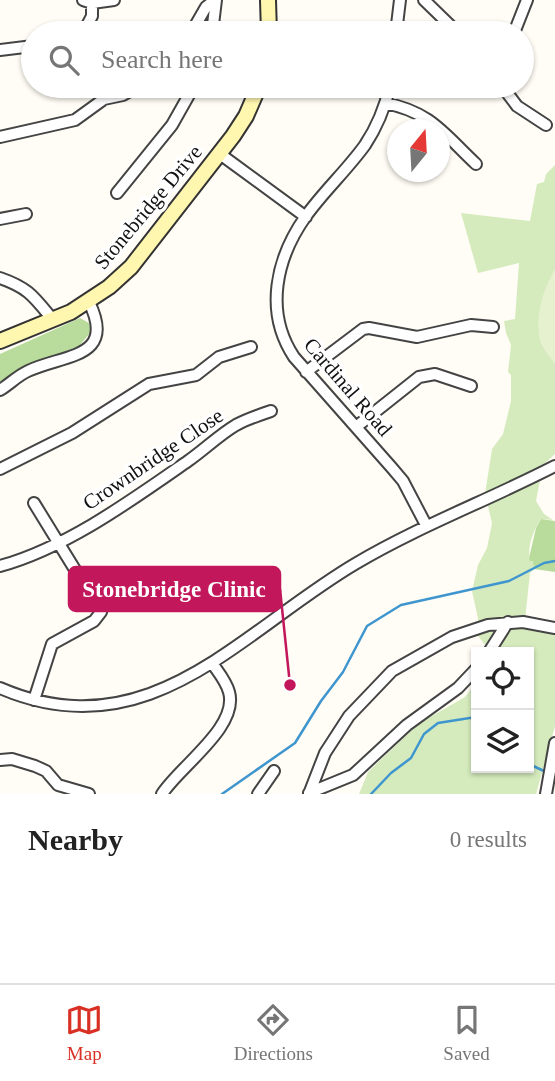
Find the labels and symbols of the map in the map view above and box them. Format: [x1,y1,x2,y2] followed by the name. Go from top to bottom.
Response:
[387,119,450,182] north arrow
[89,140,207,274] street label: Stonebridge Drive
[299,333,397,441] street label: Cardinal Road
[78,403,228,515] street label: Crownbridge Close
[69,567,280,611] callout: Stonebridge Clinic
[82,577,266,602] text: Stonebridge Clinic

